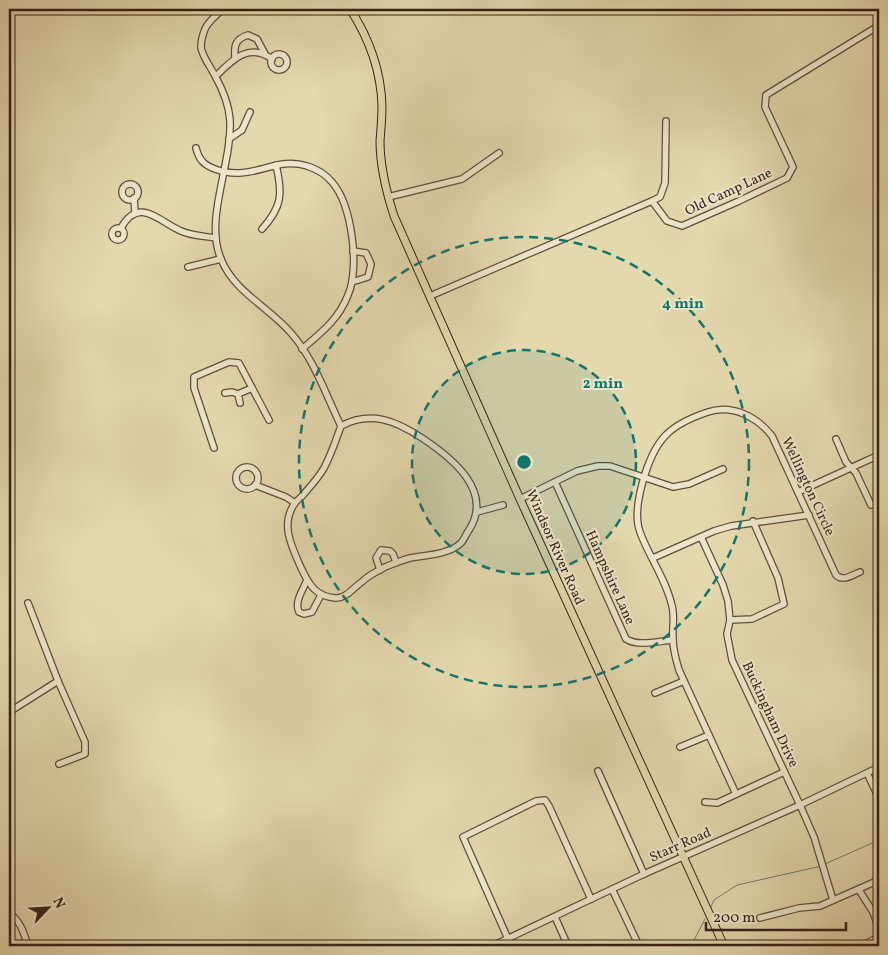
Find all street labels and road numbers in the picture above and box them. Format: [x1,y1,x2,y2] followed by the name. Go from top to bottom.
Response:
[682,164,776,221] street label: Old Camp Lane
[776,434,839,539] street label: Wellington Circle
[521,487,589,608] street label: Windsor River Road
[580,527,639,628] street label: Hampshire Lane
[737,659,803,771] street label: Buckingham Drive
[647,823,715,867] street label: Starr Road

